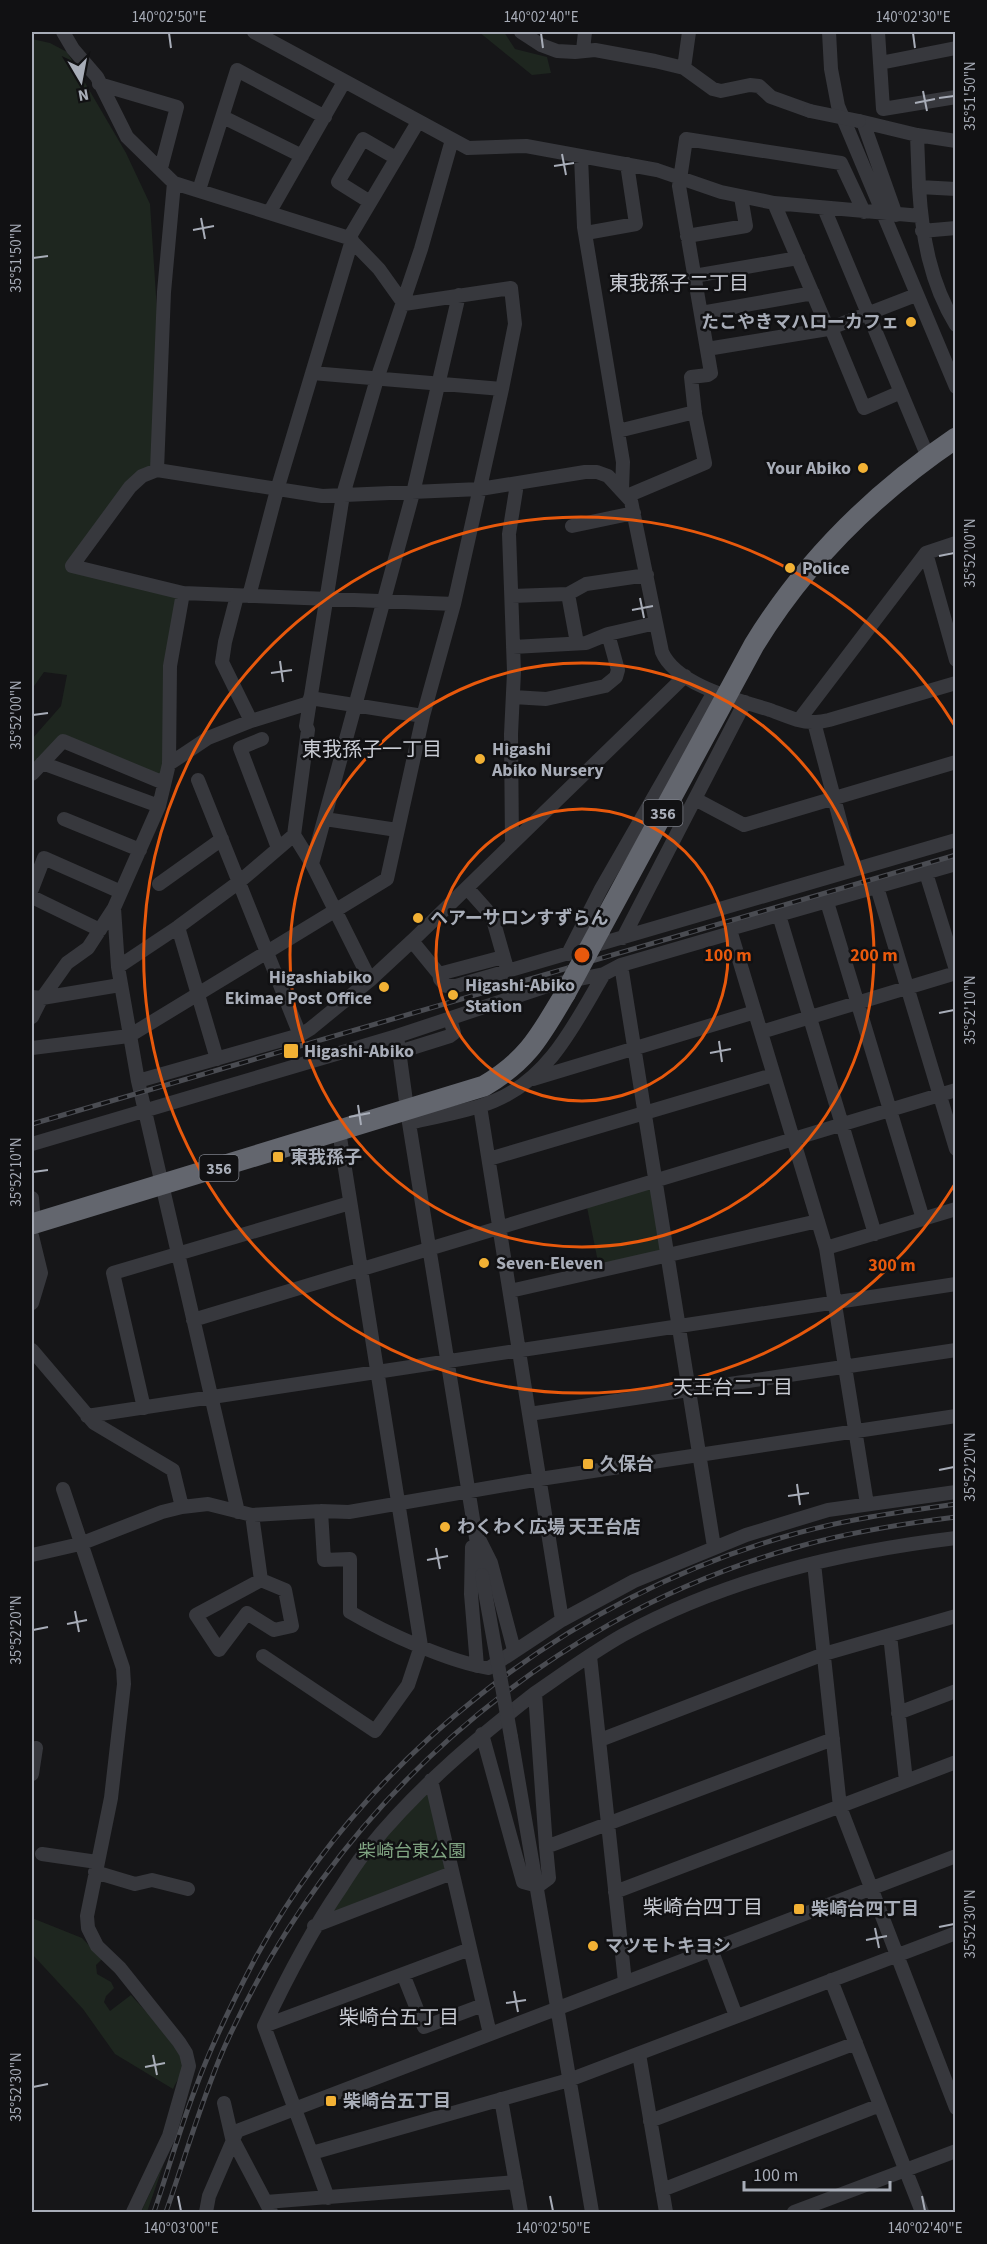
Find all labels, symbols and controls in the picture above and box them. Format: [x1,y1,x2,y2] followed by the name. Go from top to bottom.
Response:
[131,7,207,28] text: 140°02'50"E
[503,7,579,28] text: 140°02'40"E
[875,7,951,28] text: 140°02'30"E
[51,51,111,111] north arrow
[960,61,981,131] text: 35°51'50"N
[76,83,91,107] text: N
[6,223,27,293] text: 35°51'50"N
[609,270,749,298] district label: 東我孫子二丁目
[701,310,899,335] place label: たこやきマハローカフェ
[904,315,918,329] marker: たこやきマハローカフェ
[766,456,851,481] place label: Your Abiko
[856,461,870,475] marker: Your Abiko
[960,518,981,588] text: 35°52'00"N
[802,556,850,581] place label: Police
[783,561,797,575] marker: Police
[6,680,27,750] text: 35°52'00"N
[302,736,442,764] district label: 東我孫子一丁目
[491,737,604,783] place label: Higashi Abiko Nursery
[473,752,487,766] marker: Higashi Abiko Nursery
[644,800,682,826] road number: 356
[430,906,609,931] place label: ヘアーサロンすずらん
[411,911,425,925] marker: ヘアーサロンすずらん
[704,943,752,968] text: 100 m
[850,943,898,968] text: 200 m
[572,945,592,965] centre of rings
[225,965,372,1011] place label: Higashiabiko Ekimae Post Office
[465,973,575,1019] place label: Higashi-Abiko Station
[960,975,981,1045] text: 35°52'10"N
[377,980,391,994] marker: Higashiabiko Ekimae Post Office
[446,988,460,1002] marker: Higashi-Abiko Station
[304,1039,414,1064] place label: Higashi-Abiko
[282,1042,300,1060] marker: Higashi-Abiko
[6,1137,27,1207] text: 35°52'10"N
[290,1145,362,1170] place label: 東我孫子
[271,1150,285,1164] marker: 東我孫子
[200,1155,238,1181] road number: 356
[496,1251,603,1276] place label: Seven-Eleven
[868,1253,916,1278] text: 300 m
[477,1256,491,1270] marker: Seven-Eleven
[673,1374,793,1402] district label: 天王台二丁目
[960,1432,981,1502] text: 35°52'20"N
[600,1452,654,1477] place label: 久保台
[581,1457,595,1471] marker: 久保台
[457,1515,641,1540] place label: わくわく広場 天王台店
[438,1520,452,1534] marker: わくわく広場 天王台店
[6,1595,27,1665] text: 35°52'20"N
[358,1839,466,1864] park label: 柴崎台東公園
[960,1889,981,1959] text: 35°52'30"N
[643,1894,763,1922] district label: 柴崎台四丁目
[811,1897,919,1922] place label: 柴崎台四丁目
[792,1902,806,1916] marker: 柴崎台四丁目
[605,1934,731,1959] place label: マツモトキヨシ
[586,1939,600,1953] marker: マツモトキヨシ
[339,2004,459,2032] district label: 柴崎台五丁目
[6,2052,27,2122] text: 35°52'30"N
[343,2089,451,2114] place label: 柴崎台五丁目
[324,2094,338,2108] marker: 柴崎台五丁目
[744,2154,890,2192] scale bar
[753,2163,798,2188] text: 100 m
[143,2218,219,2239] text: 140°03'00"E
[515,2218,591,2239] text: 140°02'50"E
[887,2218,963,2239] text: 140°02'40"E

